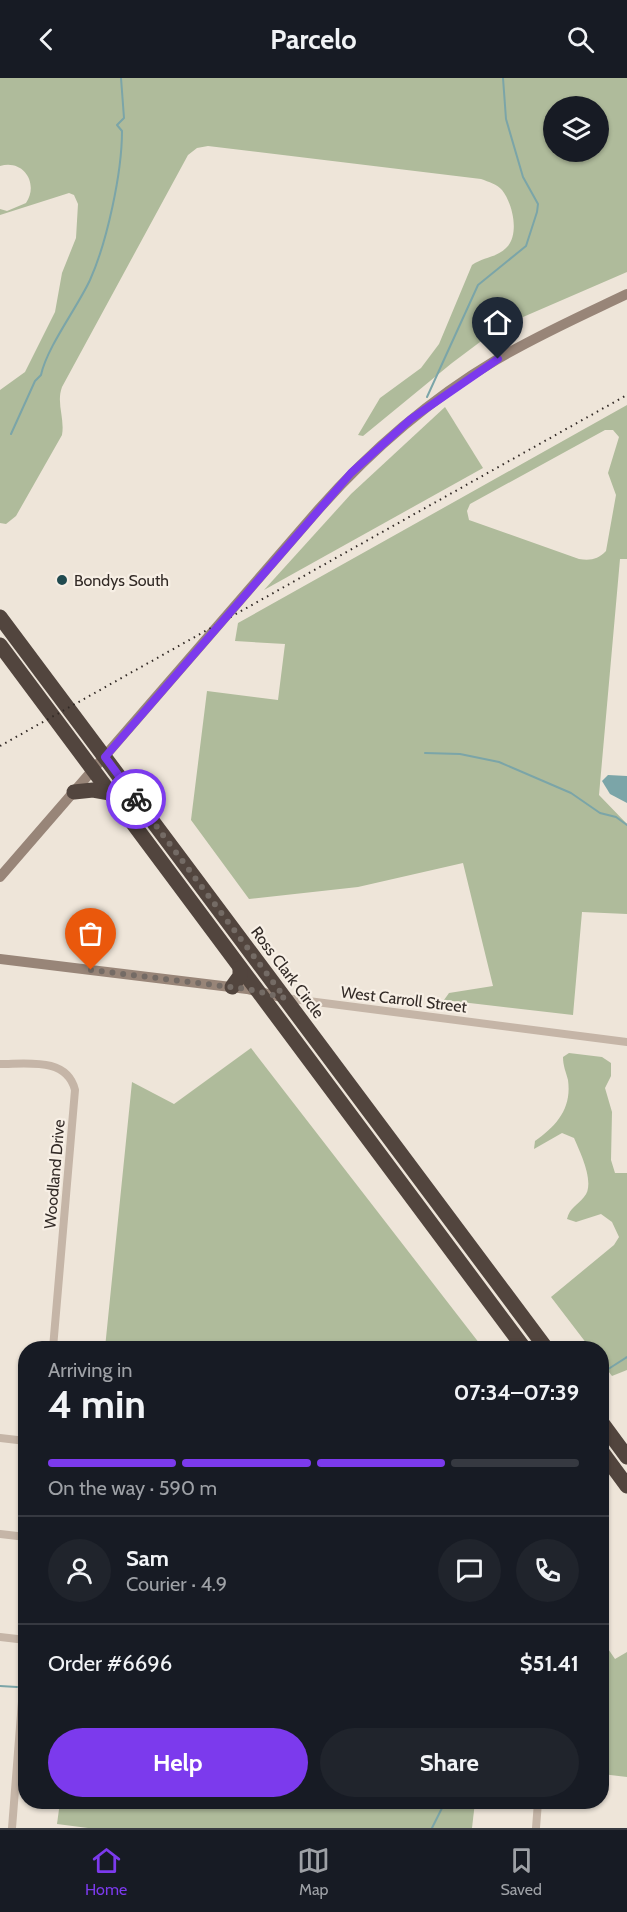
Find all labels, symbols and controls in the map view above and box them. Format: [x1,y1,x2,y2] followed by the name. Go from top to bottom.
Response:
[30,23,63,56] icon: back
[270,23,357,56] text: Parcelo
[564,23,597,56] icon: search
[543,96,609,162] map controls
[543,96,609,162] button: layers
[472,297,523,359] pin
[481,306,514,339] icon: home
[74,571,169,590] place label: Bondys South
[55,573,69,587] marker: Bondys South
[106,769,166,829] courier
[120,783,153,816] icon: bike
[65,908,116,970] pin
[74,917,107,950] icon: bag
[247,923,328,1022] street label: Ross Clark Circle
[340,982,469,1017] street label: West Carroll Street
[40,1119,69,1230] street label: Woodland Drive
[48,1358,132,1382] text: Arriving in
[454,1379,579,1406] text: 07:34–07:39
[48,1380,146,1428] text: 4 min
[48,1476,217,1500] text: On the way · 590 m
[48,1539,111,1602] button: person
[438,1539,501,1602] button: chat
[516,1539,579,1602] button: phone
[126,1545,169,1572] text: Sam
[126,1572,227,1596] text: Courier · 4.9
[48,1650,172,1677] text: Order #6696
[520,1650,579,1677] text: $51.41
[48,1728,308,1797] button: Help
[320,1728,579,1797] button: Share
[85,1844,127,1899] tab: Home
[297,1844,330,1899] tab: Map
[500,1844,542,1899] tab: Saved

